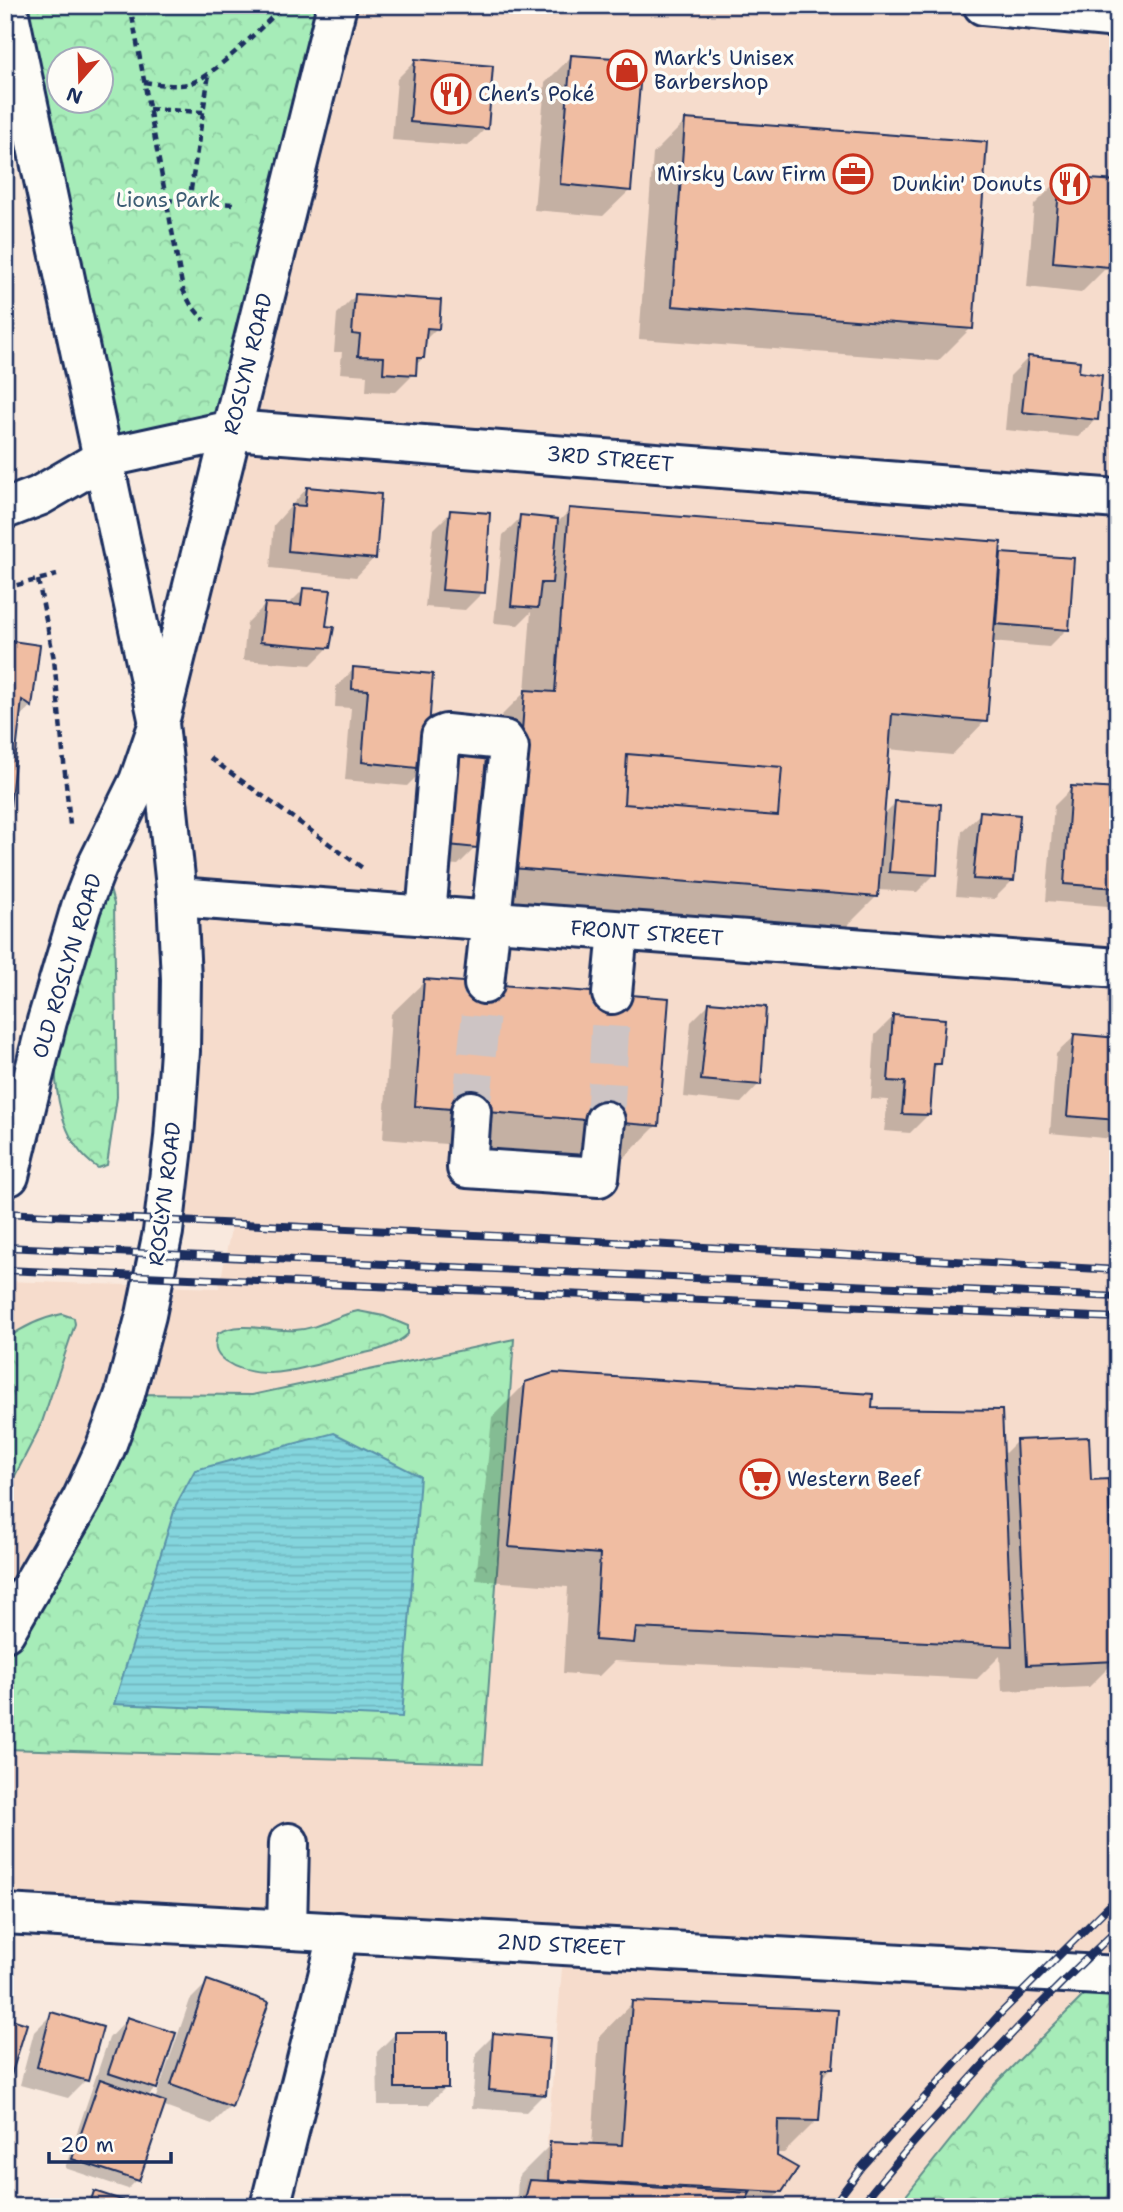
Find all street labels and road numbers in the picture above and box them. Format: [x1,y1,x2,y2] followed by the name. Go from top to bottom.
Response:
[217,290,279,438] street label: ROSLYN ROAD
[545,439,675,479] street label: 3RD STREET
[26,870,108,1062] street label: OLD ROSLYN ROAD
[570,914,724,952] street label: FRONT STREET
[142,1120,188,1268] street label: ROSLYN ROAD
[496,1928,626,1962] street label: 2ND STREET

